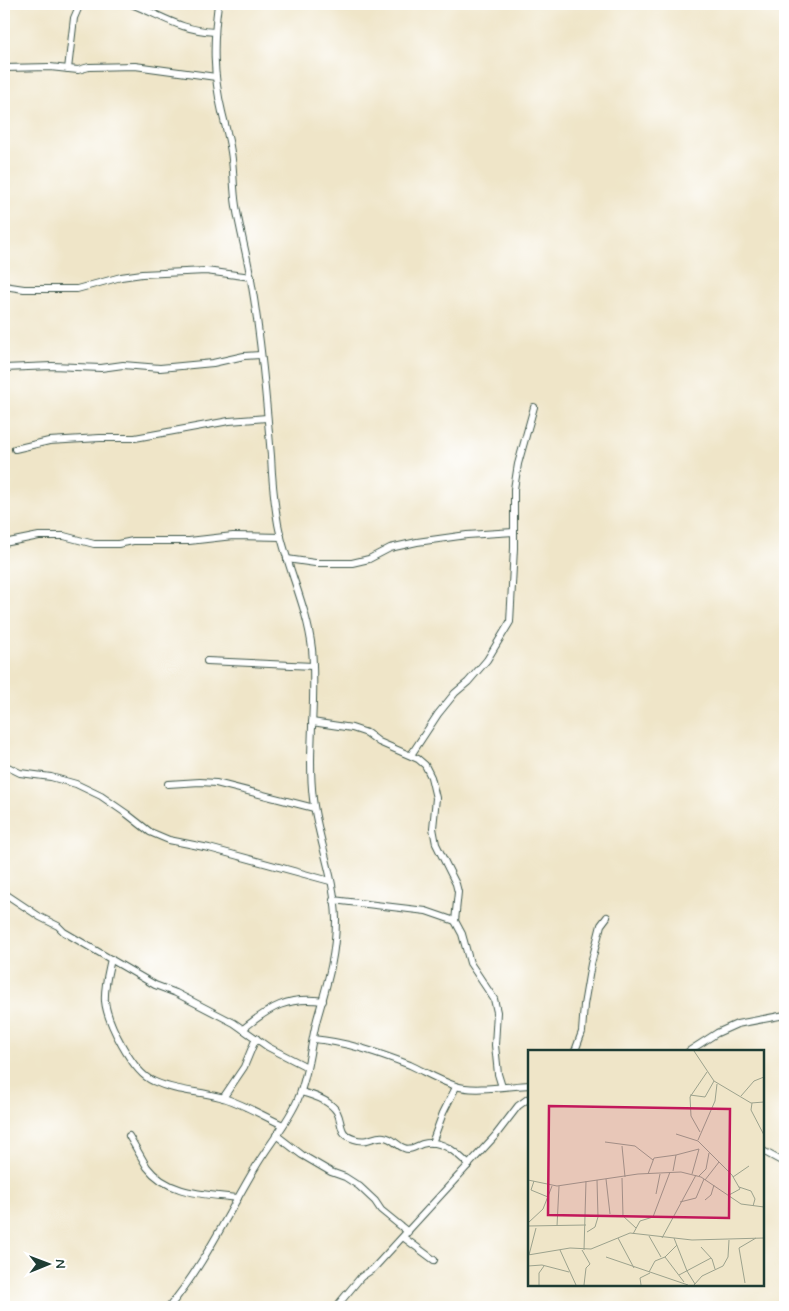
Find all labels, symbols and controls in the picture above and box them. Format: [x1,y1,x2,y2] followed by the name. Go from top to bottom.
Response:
[528,1050,764,1286] inset map
[22,1238,72,1288] north arrow
[51,1259,69,1269] text: N

